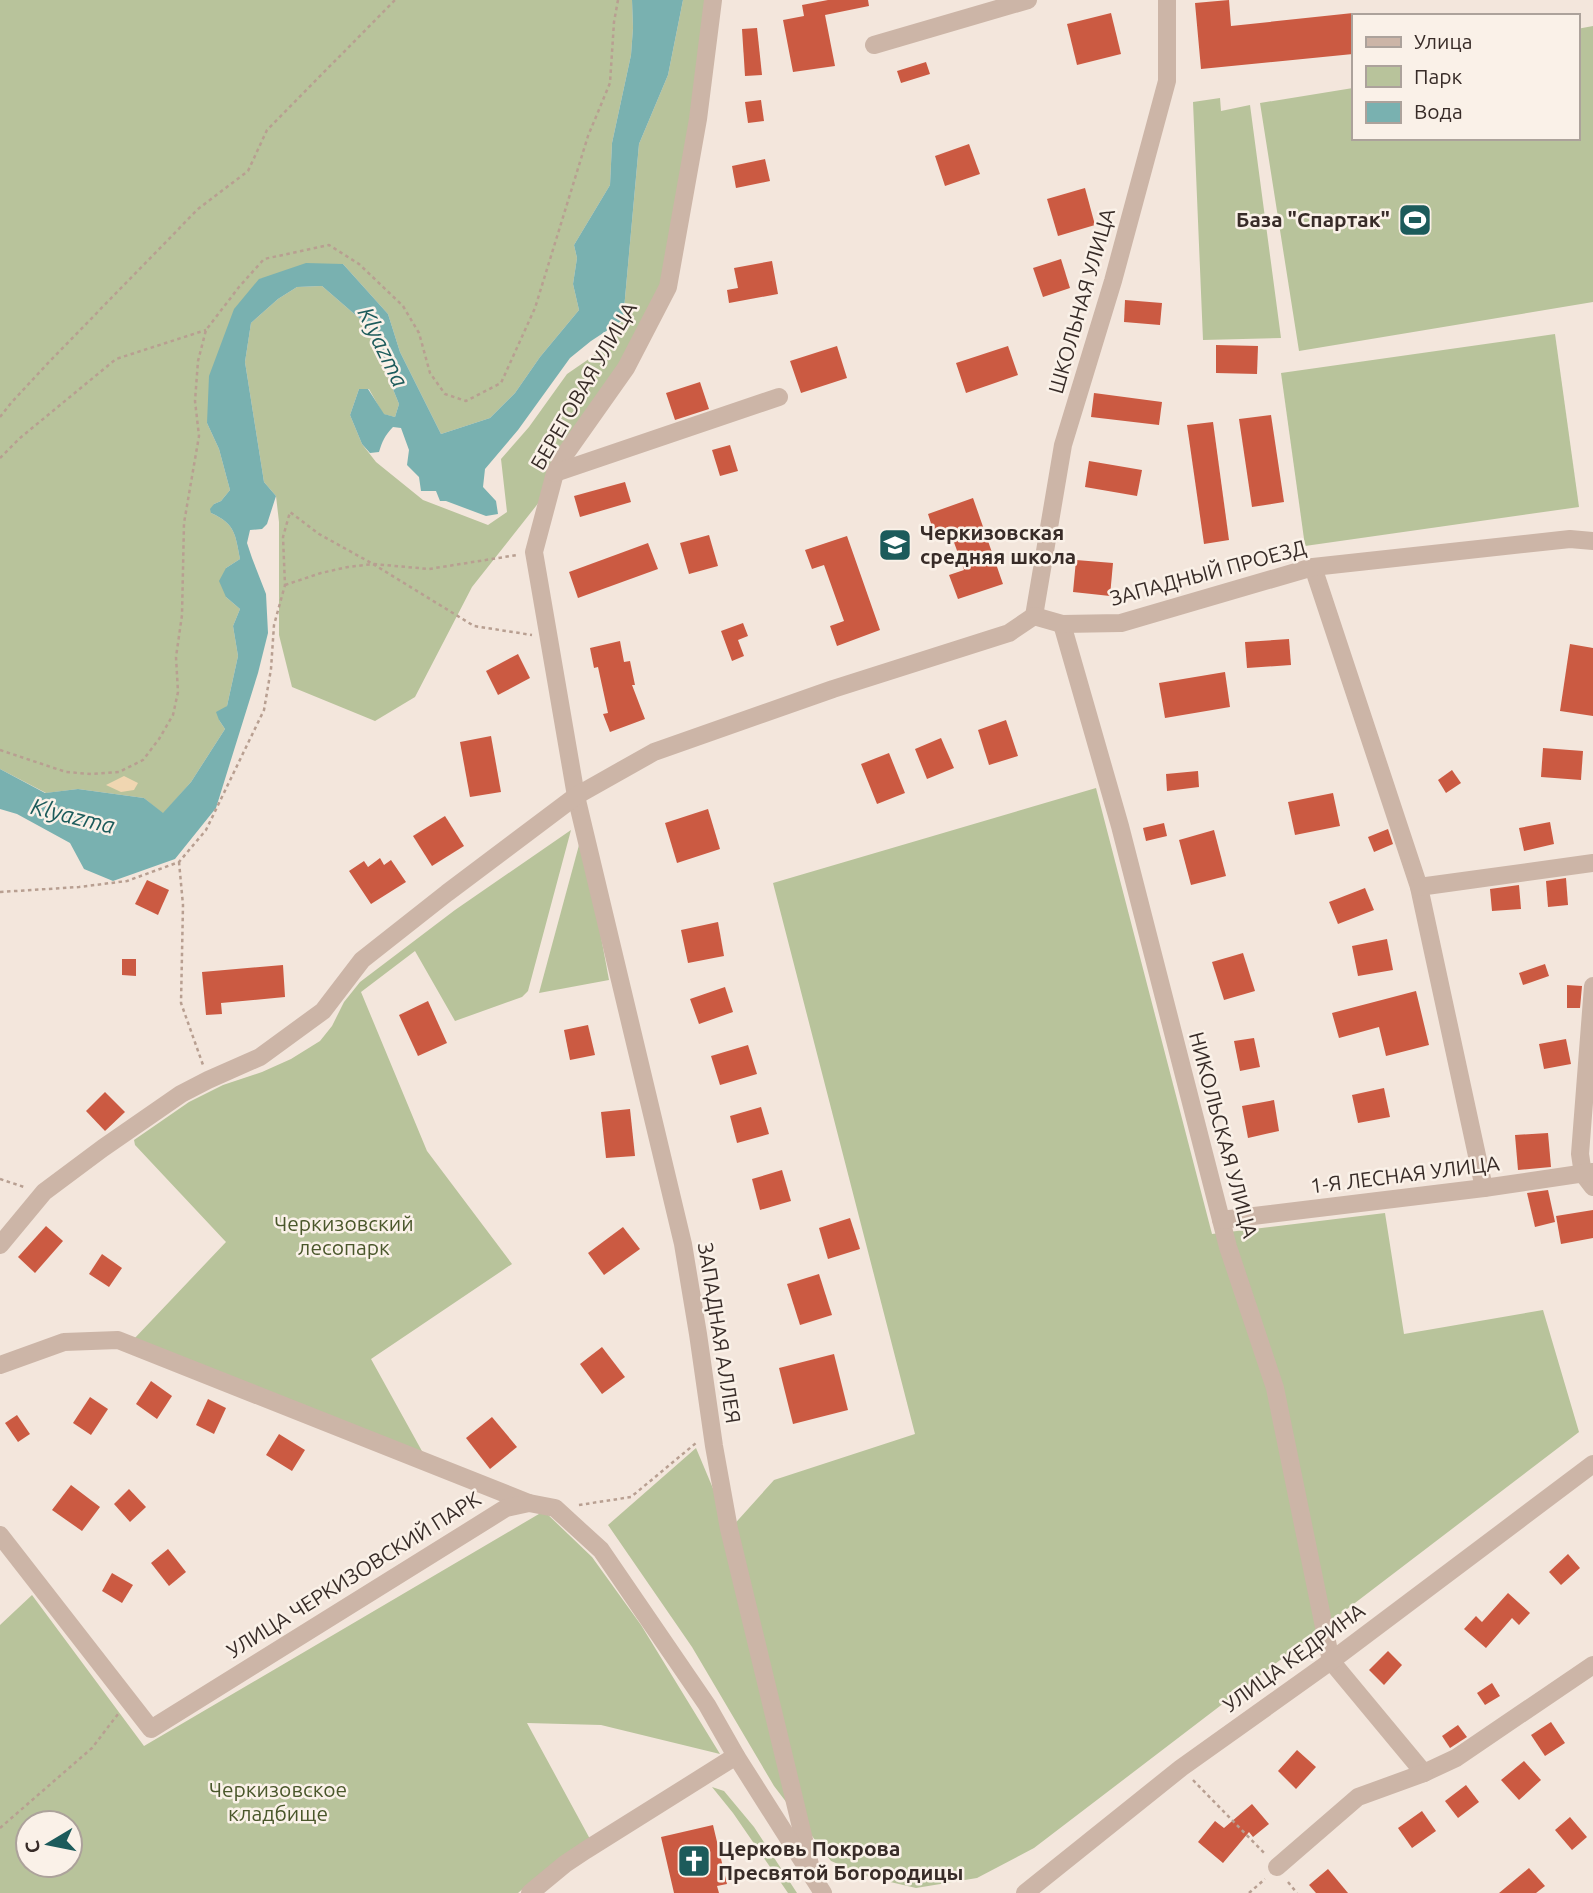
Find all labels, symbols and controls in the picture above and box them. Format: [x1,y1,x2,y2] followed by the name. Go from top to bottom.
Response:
[1352,14,1579,140] legend
[1414,29,1472,53] text: Улица
[1414,64,1463,88] text: Парк
[1414,99,1463,123] text: Вода
[1396,201,1434,239] sports icon: База "Спартак"
[1043,205,1119,396] street label: ШКОЛЬНАЯ УЛИЦА
[1236,207,1390,231] place label: База "Спартак"
[525,297,641,474] street label: БЕРЕГОВАЯ УЛИЦА
[353,303,413,391] water label: Klyazma
[920,520,1076,568] place label: Черкизовская средняя школа
[876,526,914,564] school or university icon: Черкизовская средняя школа
[1107,534,1308,610] street label: ЗАПАДНЫЙ ПРОЕЗД
[29,793,118,838] water label: Klyazma
[1185,1029,1263,1241] street label: НИКОЛЬСКАЯ УЛИЦА
[1309,1150,1501,1198] street label: 1-Я ЛЕСНАЯ УЛИЦА
[274,1211,414,1259] park label: Черкизовский лесопарк
[694,1241,746,1425] street label: ЗАПАДНАЯ АЛЛЕЯ
[222,1486,485,1662] street label: УЛИЦА ЧЕРКИЗОВСКИЙ ПАРК
[1218,1598,1369,1717] street label: УЛИЦА КЕДРИНА
[209,1777,347,1825] park label: Черкизовское кладбище
[14,1809,84,1879] north arrow
[718,1836,963,1884] place label: Церковь Покрова Пресвятой Богородицы
[20,1839,44,1855] text: С
[675,1842,713,1880] church icon: Церковь Покрова Пресвятой Богородицы

